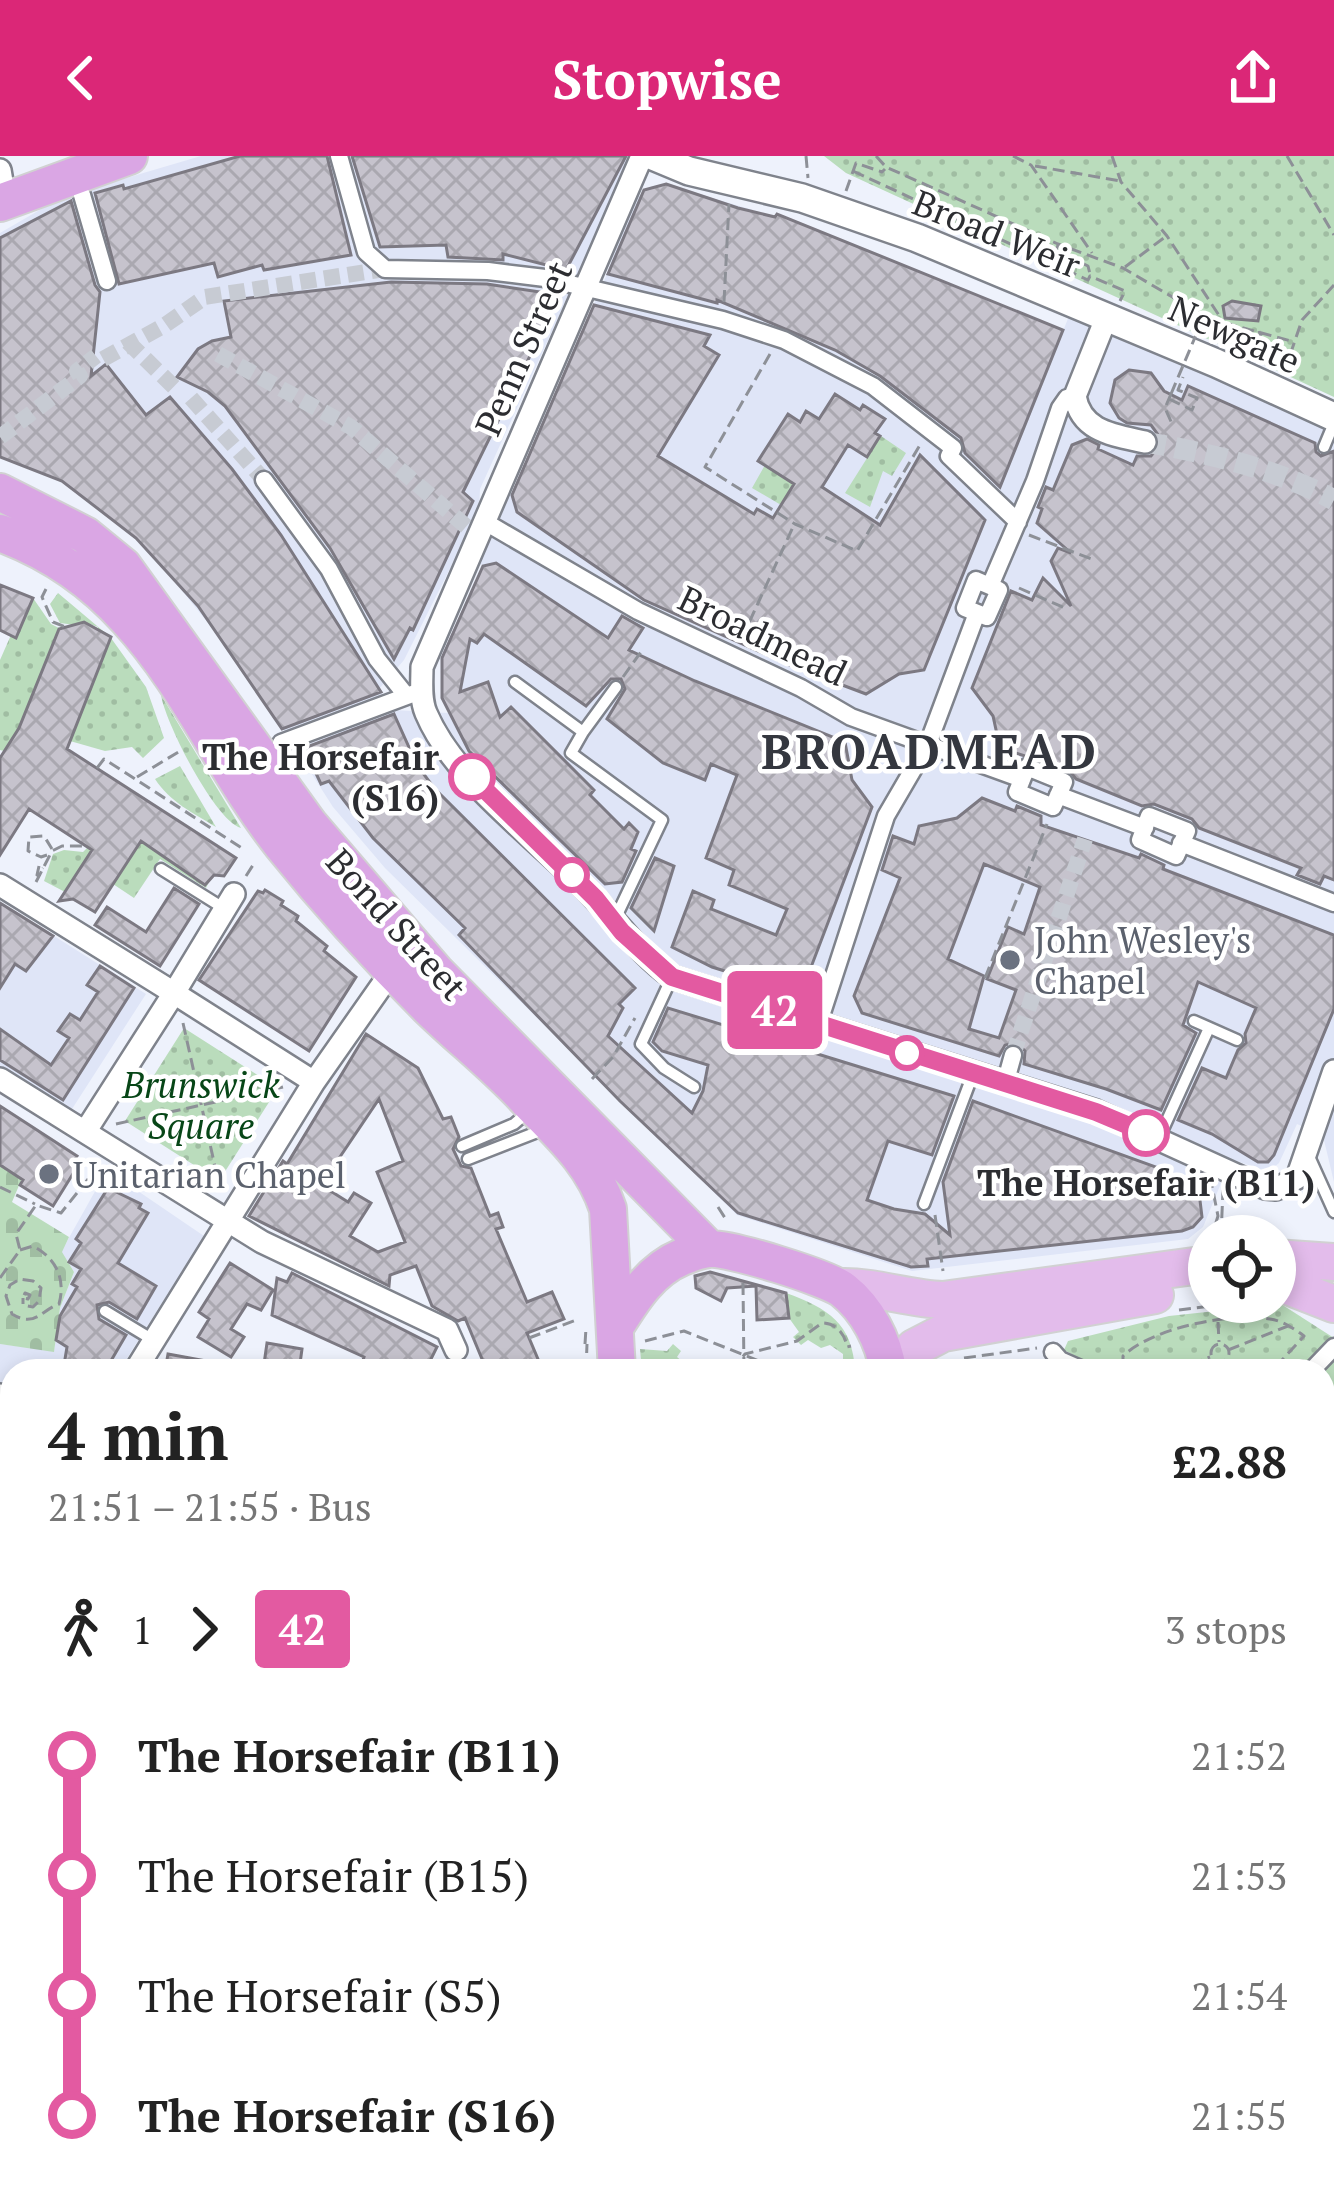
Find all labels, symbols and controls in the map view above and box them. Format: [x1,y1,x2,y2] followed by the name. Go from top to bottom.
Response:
[552,43,782,114] text: Stopwise
[48,45,114,111] icon: back
[1220,45,1286,111] icon: share
[906,178,1088,288] street label: Broad Weir
[464,253,582,443] street label: Penn Street
[1162,284,1308,384] street label: Newgate
[671,574,855,696] street label: Broadmead
[761,719,1099,783] district label: BROADMEAD
[202,733,439,821] place label: The Horsefair (S16)
[450,755,494,799] marker: The Horsefair (S16)
[317,838,477,1010] street label: Bond Street
[556,859,588,891] unlabelled marker
[1034,916,1251,1004] place label: John Wesley's Chapel
[997,947,1023,973] marker: John Wesley's Chapel
[721,971,829,1049] line badge: 42
[751,982,799,1038] text: 42
[891,1037,923,1069] unlabelled marker
[121,1061,280,1149] park label: Brunswick Square
[1124,1111,1168,1155] marker: The Horsefair (B11)
[73,1151,346,1198] place label: Unitarian Chapel
[977,1159,1315,1206] place label: The Horsefair (B11)
[36,1161,62,1187] marker: Unitarian Chapel
[1188,1215,1296,1323] map controls
[1188,1215,1296,1323] button: locate
[48,1391,229,1479] text: 4 min
[1172,1431,1287,1491] text: £2.88
[48,1480,372,1532] text: 21:51 – 21:55 · Bus
[48,1596,114,1662] icon: walk
[171,1596,237,1662] icon: forward
[279,1601,326,1657] text: 42
[132,1603,153,1655] text: 1
[1165,1603,1287,1655] text: 3 stops
[138,1725,560,1785] text: The Horsefair (B11)
[1191,1729,1287,1781] text: 21:52
[138,1845,529,1905] text: The Horsefair (B15)
[1191,1849,1287,1901] text: 21:53
[138,1965,502,2025] text: The Horsefair (S5)
[1191,1969,1287,2021] text: 21:54
[138,2085,556,2145] text: The Horsefair (S16)
[1191,2089,1287,2141] text: 21:55

